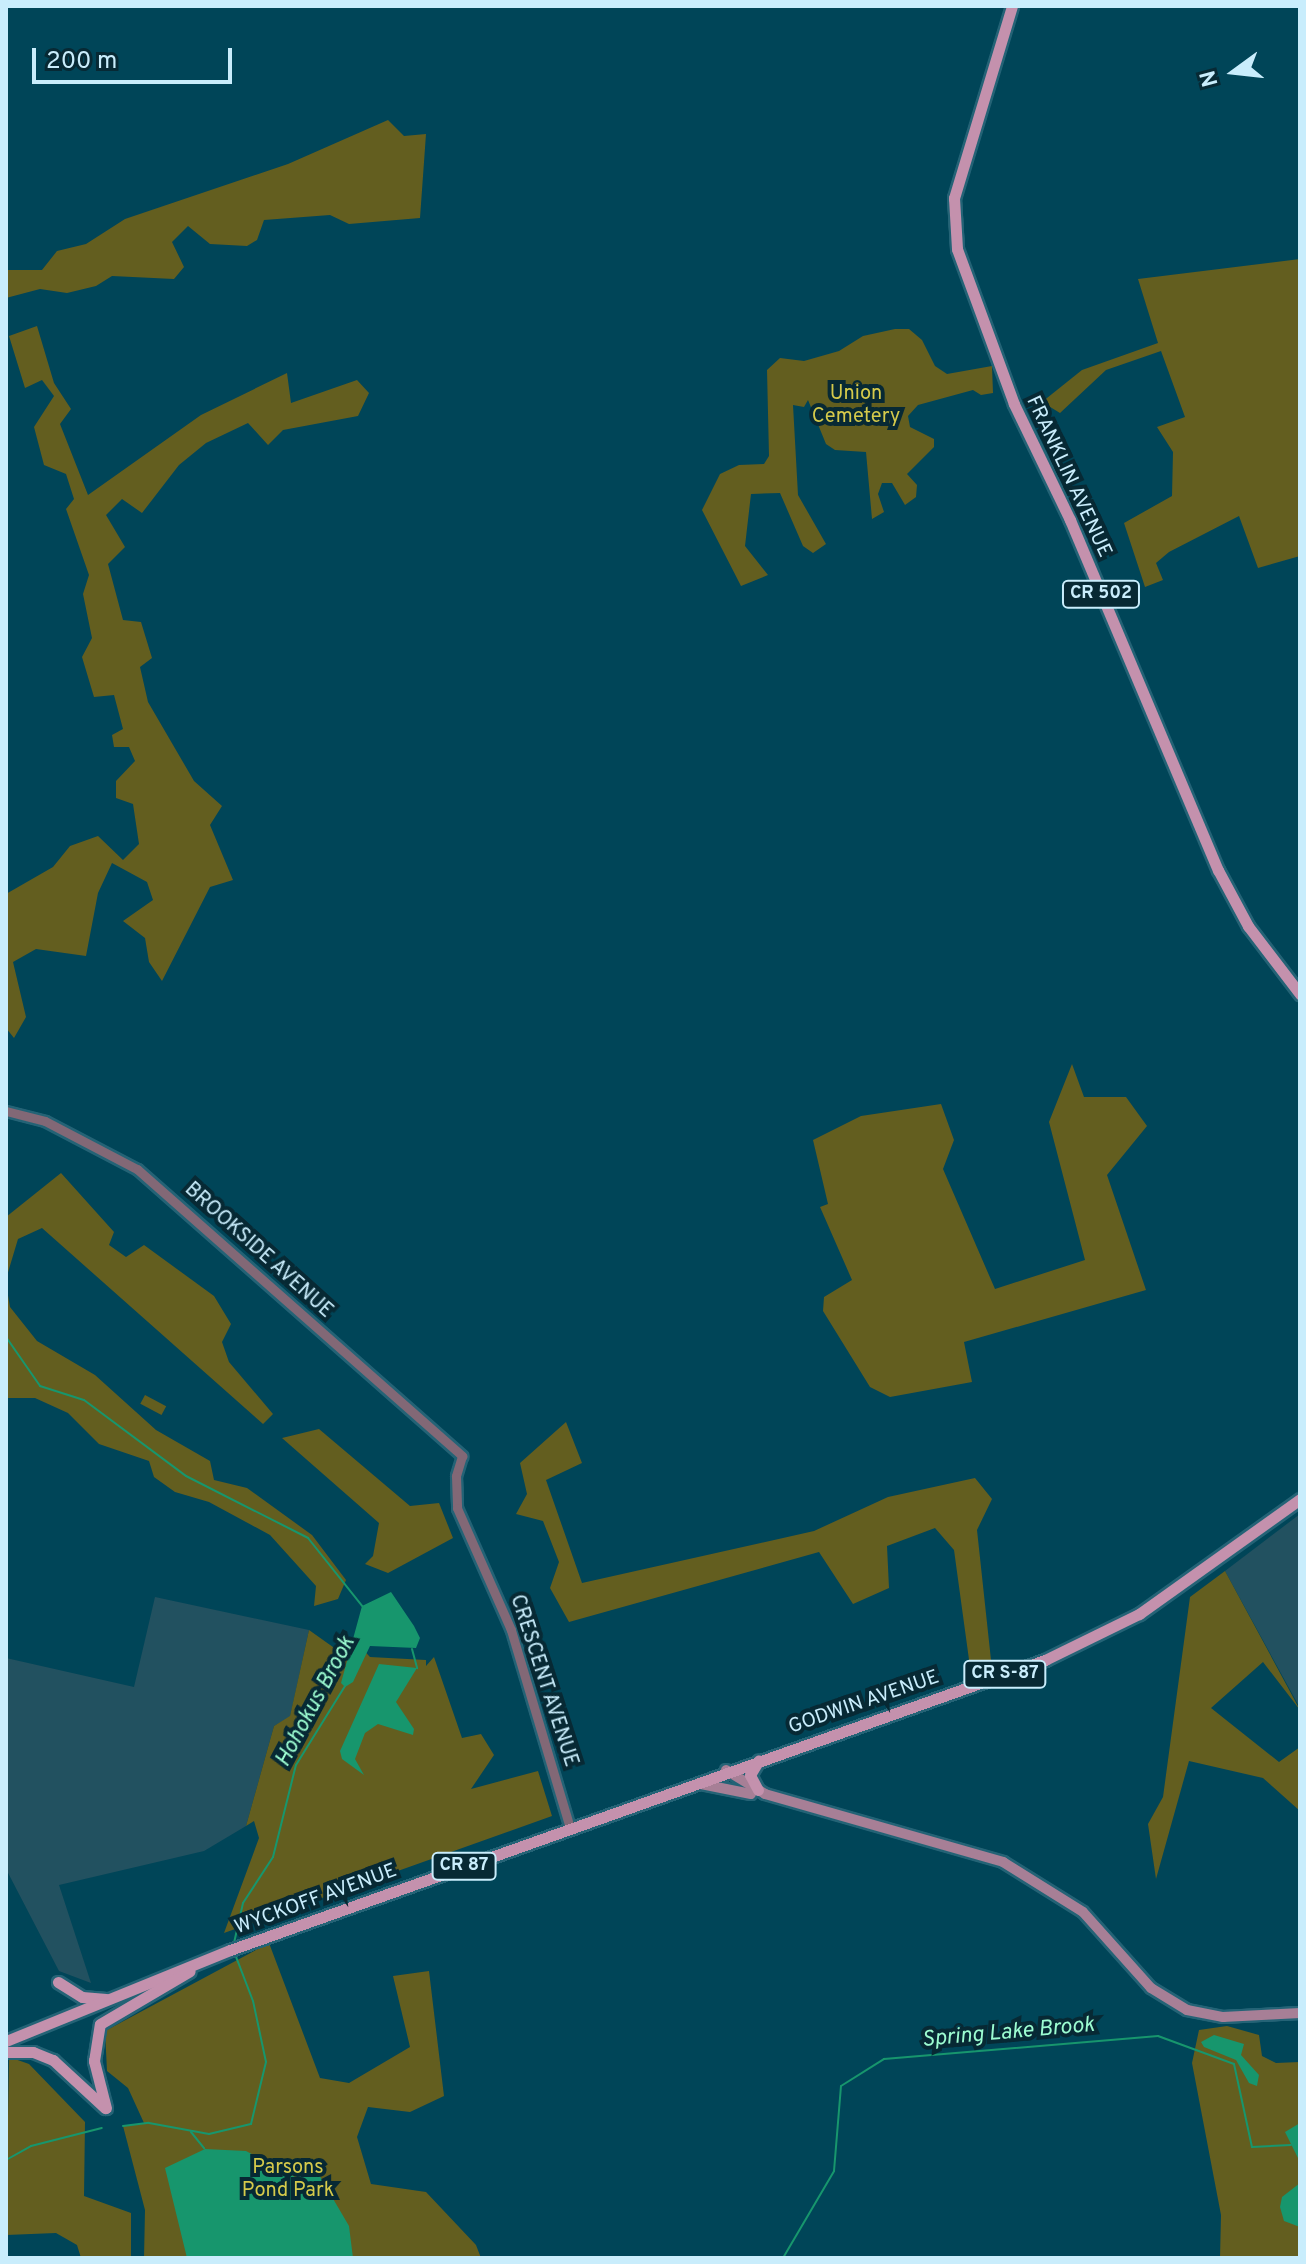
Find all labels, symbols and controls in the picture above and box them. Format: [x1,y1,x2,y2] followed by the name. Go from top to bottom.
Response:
[36,32,236,82] scale bar
[1194,32,1274,112] north arrow
[46,47,117,77] text: 200 m
[1195,67,1225,89] text: N
[812,382,900,429] park label: Union Cemetery
[1020,392,1116,562] street label: FRANKLIN AVENUE
[1061,580,1141,608] road number: CR 502
[179,1178,337,1324] street label: BROOKSIDE AVENUE
[504,1591,582,1771] street label: CRESCENT AVENUE
[271,1632,361,1772] water label: Hohokus Brook
[963,1660,1047,1688] road number: CR S-87
[785,1666,943,1740] street label: GODWIN AVENUE
[430,1852,498,1880] road number: CR 87
[231,1859,401,1941] street label: WYCKOFF AVENUE
[921,2012,1095,2054] water label: Spring Lake Brook
[242,2157,334,2204] park label: Parsons Pond Park

